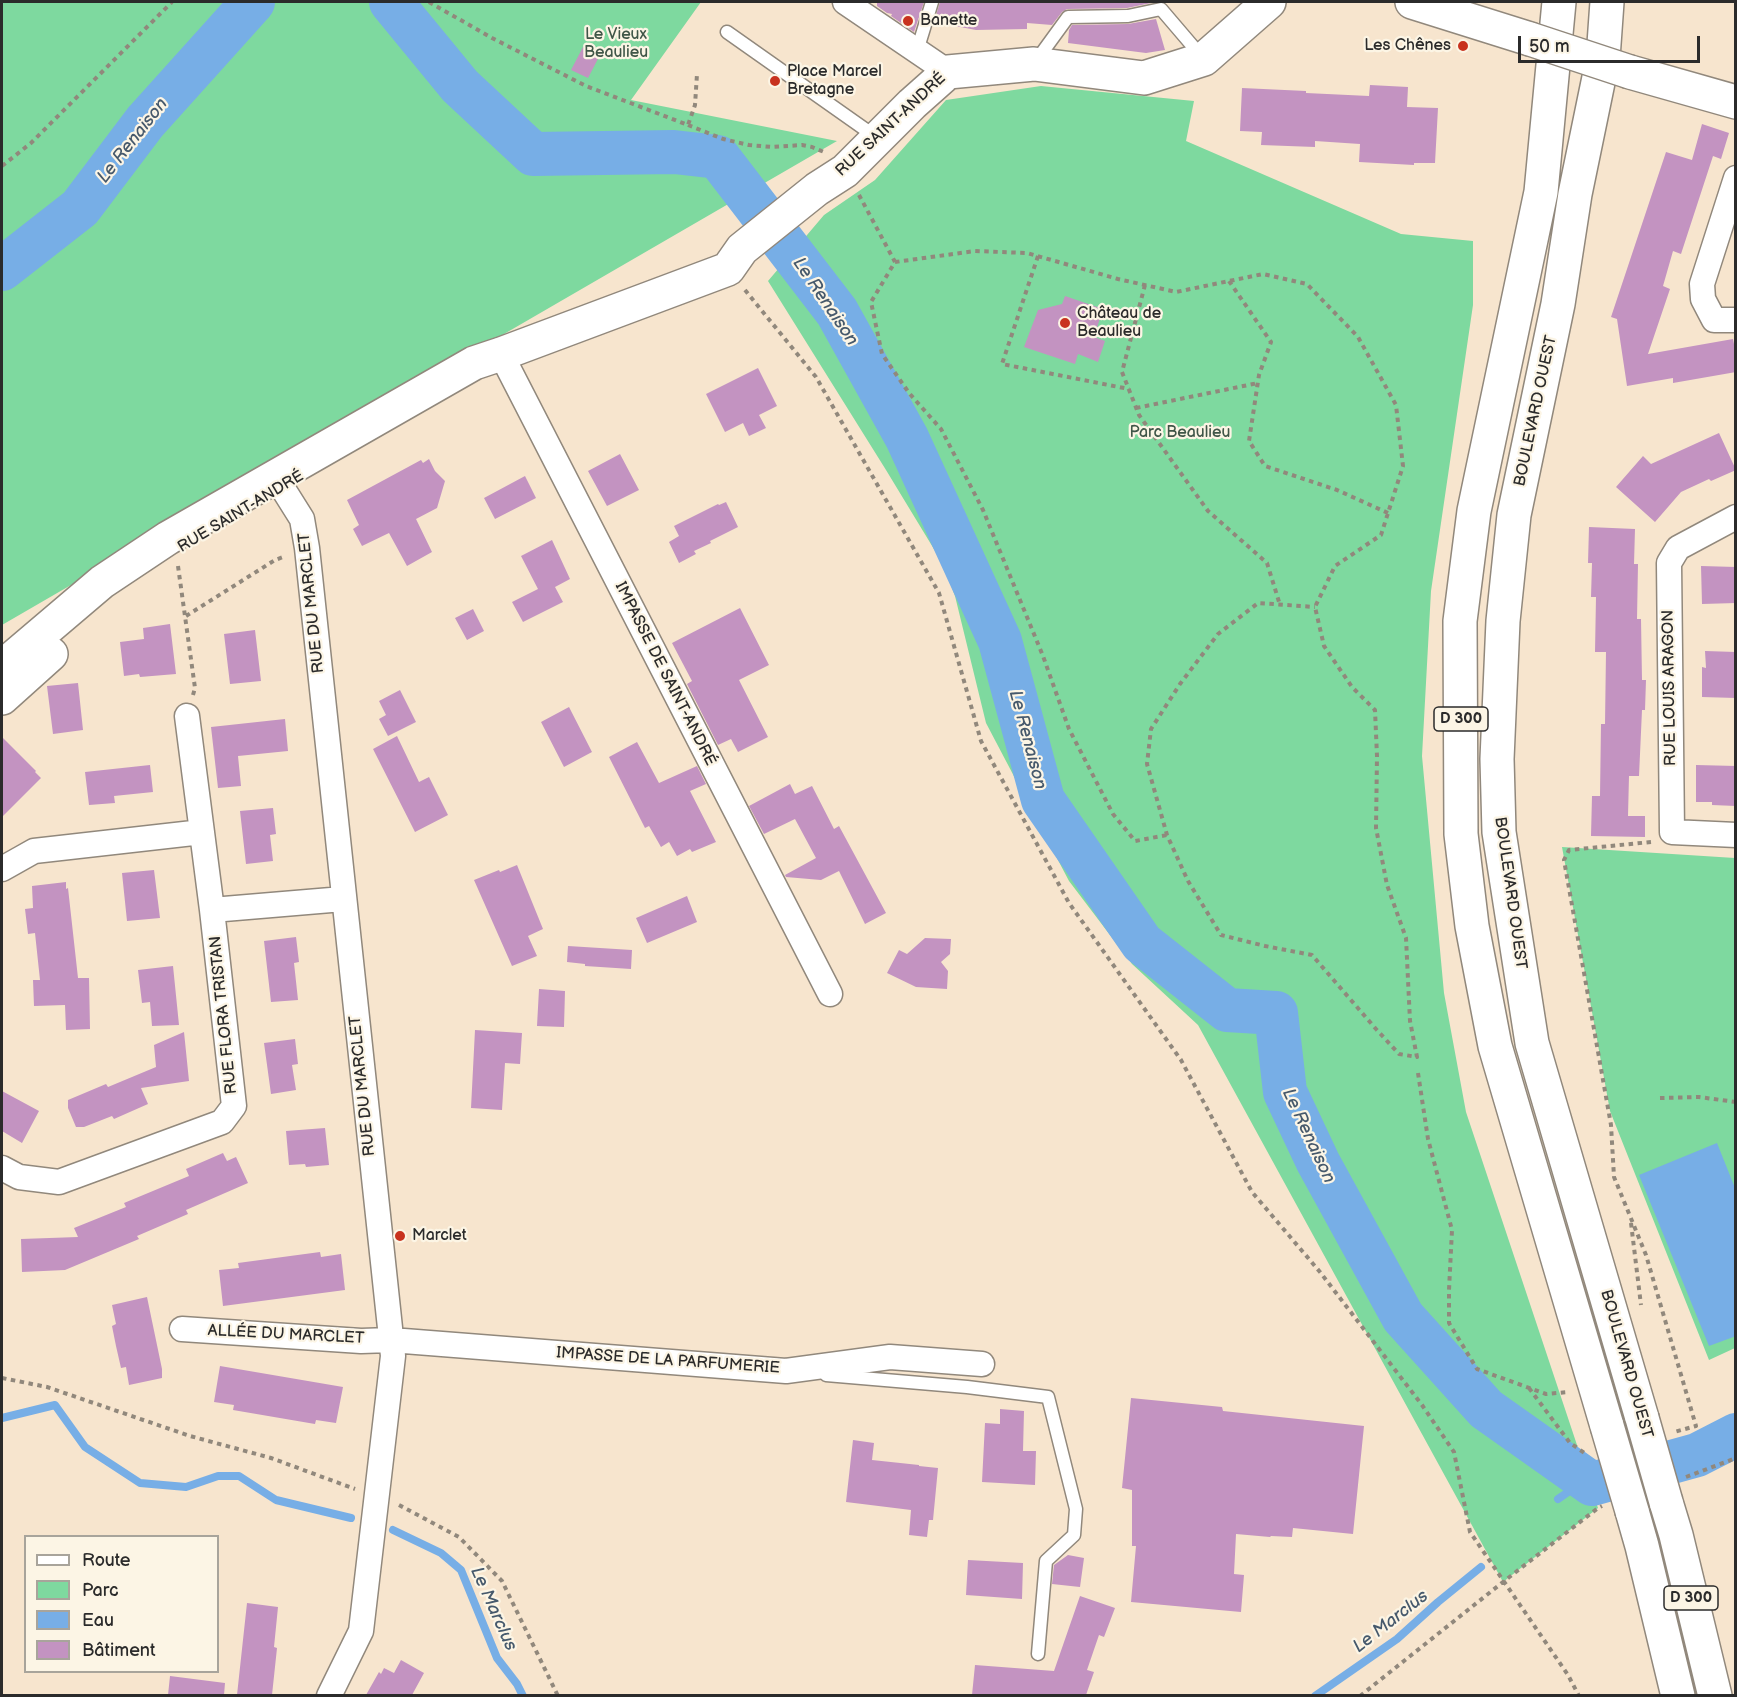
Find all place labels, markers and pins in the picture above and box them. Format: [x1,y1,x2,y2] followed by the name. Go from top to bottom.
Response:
[920,11,977,31] place label: Banette
[901,14,915,28] marker: Banette
[1364,36,1451,56] place label: Les Chênes
[1456,39,1470,53] marker: Les Chênes
[787,62,882,100] place label: Place Marcel Bretagne
[768,74,782,88] marker: Place Marcel Bretagne
[1077,304,1161,342] place label: Château de Beaulieu
[1058,316,1072,330] marker: Château de Beaulieu
[412,1226,467,1246] place label: Marclet
[393,1229,407,1243] marker: Marclet

